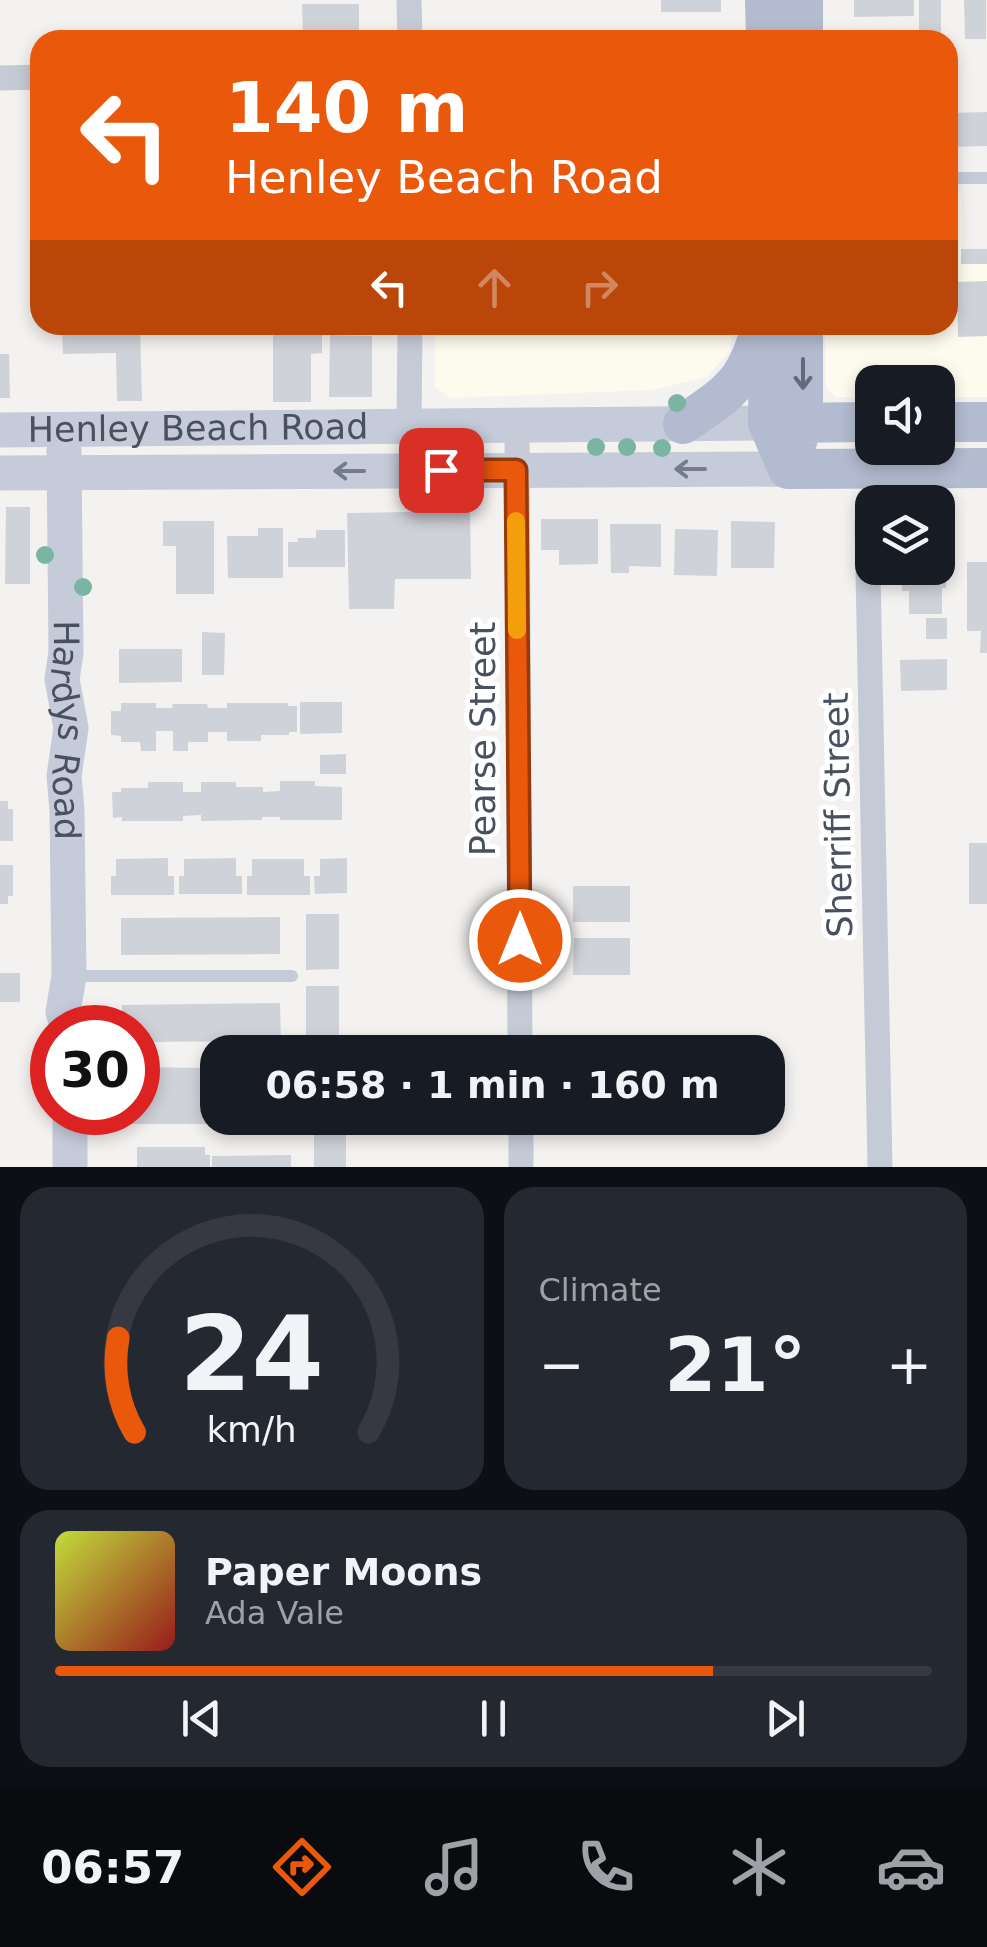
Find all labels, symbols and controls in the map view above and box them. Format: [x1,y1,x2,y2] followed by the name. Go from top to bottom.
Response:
[225,67,468,149] text: 140 m
[60,70,190,200] icon: left
[225,151,663,204] text: Henley Beach Road
[362,260,417,315] icon: left
[467,260,522,315] icon: ahead
[572,260,627,315] icon: right
[794,356,812,389] one-way arrow
[855,365,955,585] map controls
[855,365,955,465] button: sound
[27,407,368,450] street label: Henley Beach Road
[399,428,484,513] pin
[414,443,469,498] icon: arrive
[675,460,708,478] one-way arrow
[333,462,366,480] one-way arrow
[855,485,955,585] button: layers
[42,620,91,840] street label: Hardys Road
[463,622,503,856] street label: Pearse Street
[816,692,860,938] street label: Sherriff Street
[468,888,572,992] position arrow
[30,1005,160,1135] speed limit sign: 30
[265,1063,720,1107] text: 06:58 · 1 min · 160 m
[539,1271,662,1309] text: Climate
[179,1293,324,1415] text: 24
[664,1321,806,1409] text: 21°
[539,1333,585,1397] text: −
[886,1333,932,1397] text: +
[207,1409,297,1450] text: km/h
[205,1550,482,1594] text: Paper Moons
[205,1594,344,1632] text: Ada Vale
[174,1691,229,1746] icon: previous
[466,1691,521,1746] icon: pause
[758,1691,813,1746] icon: next
[267,1832,337,1902] icon: directions
[419,1832,489,1902] icon: music
[571,1832,641,1902] icon: phone
[724,1832,794,1902] icon: climate
[876,1832,946,1902] icon: car
[41,1841,184,1894] text: 06:57

